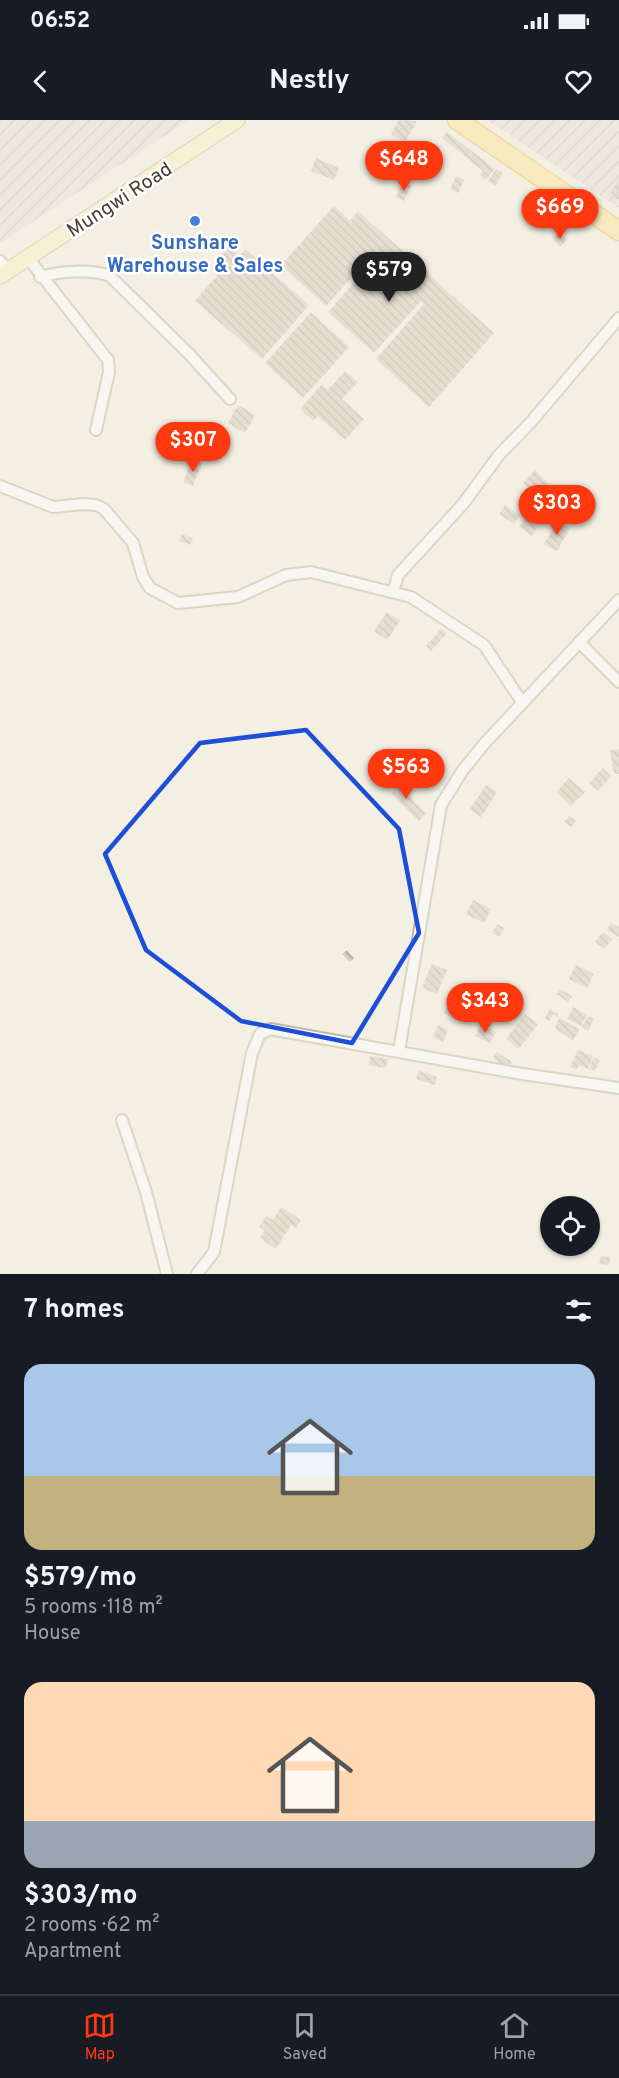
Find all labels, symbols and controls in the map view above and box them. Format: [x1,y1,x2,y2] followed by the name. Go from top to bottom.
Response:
[30,8,90,35] text: 06:52
[269,64,350,98] text: Nestly
[24,65,57,98] icon: back
[562,65,595,98] icon: heart
[368,141,440,192] pin: $648
[379,147,429,173] text: $648
[62,157,178,244] street label: Mungwi Road
[524,189,596,240] pin: $669
[536,195,584,221] text: $669
[188,214,202,228] marker: Sunshare Warehouse & Sales
[107,231,283,280] place label: Sunshare Warehouse & Sales
[353,252,425,303] pin: $579
[365,258,413,284] text: $579
[157,422,229,473] pin: $307
[169,428,217,454] text: $307
[521,485,593,536] pin: $303
[533,491,581,517] text: $303
[370,749,442,800] pin: $563
[382,755,430,781] text: $563
[449,983,521,1034] pin: $343
[461,989,509,1015] text: $343
[540,1196,600,1256] map controls
[540,1196,600,1256] button: locate
[24,1294,124,1327] text: 7 homes
[562,1294,595,1327] icon: filters
[256,1403,364,1511] icon: home
[24,1562,137,1595] text: $579/mo
[24,1595,163,1621] text: 5 rooms · 118 m²
[24,1621,80,1647] text: House
[256,1721,364,1829] icon: home
[24,1880,137,1913] text: $303/mo
[24,1913,160,1939] text: 2 rooms · 62 m²
[24,1939,122,1965] text: Apartment
[83,2009,116,2065] tab: Map
[283,2009,327,2065] tab: Saved
[493,2009,536,2065] tab: Home

